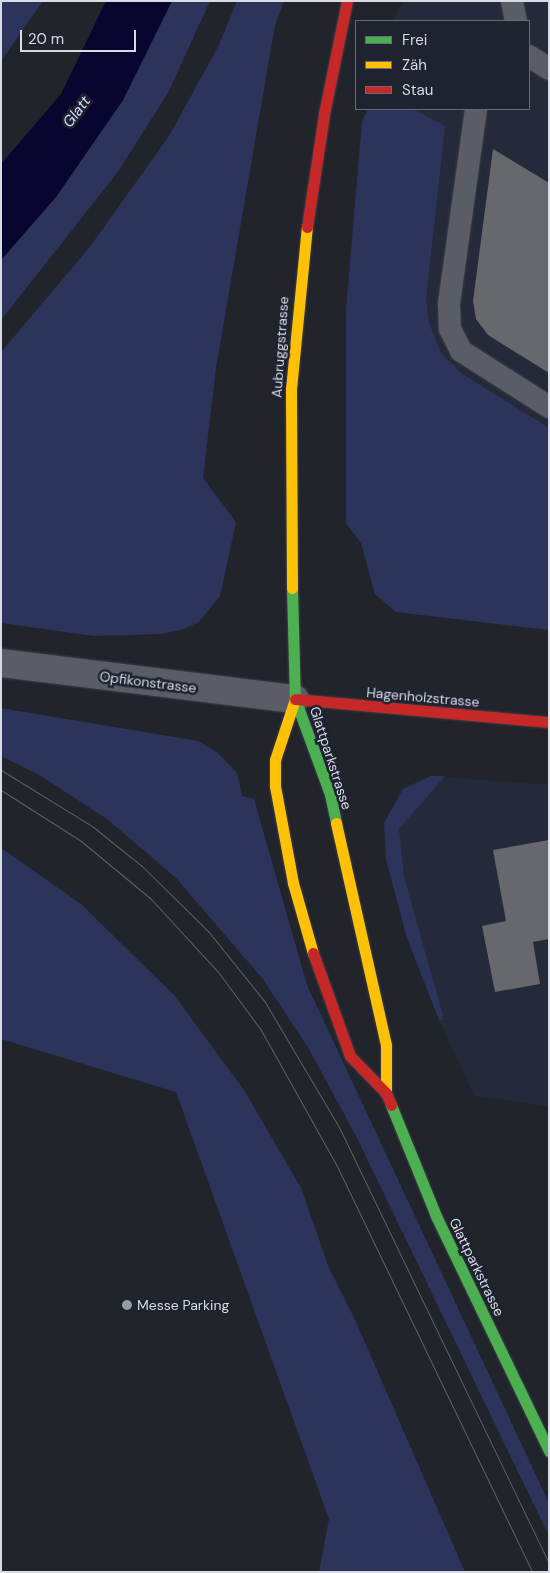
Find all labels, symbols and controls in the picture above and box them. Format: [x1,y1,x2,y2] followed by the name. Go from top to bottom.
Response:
[22,20,139,52] scale bar
[355,20,530,110] legend
[28,29,64,49] text: 20 m
[402,30,427,50] text: Frei
[402,55,427,75] text: Zäh
[402,80,433,100] text: Stau
[59,93,95,131] water label: Glatt
[268,296,292,398] street label: Aubruggstrasse
[99,668,197,696] street label: Opfikonstrasse
[366,684,480,710] street label: Hagenholzstrasse
[306,704,356,812] street label: Glattparkstrasse
[446,1215,508,1319] street label: Glattparkstrasse
[137,1297,229,1313] place label: Messe Parking
[121,1299,133,1311] marker: Messe Parking

